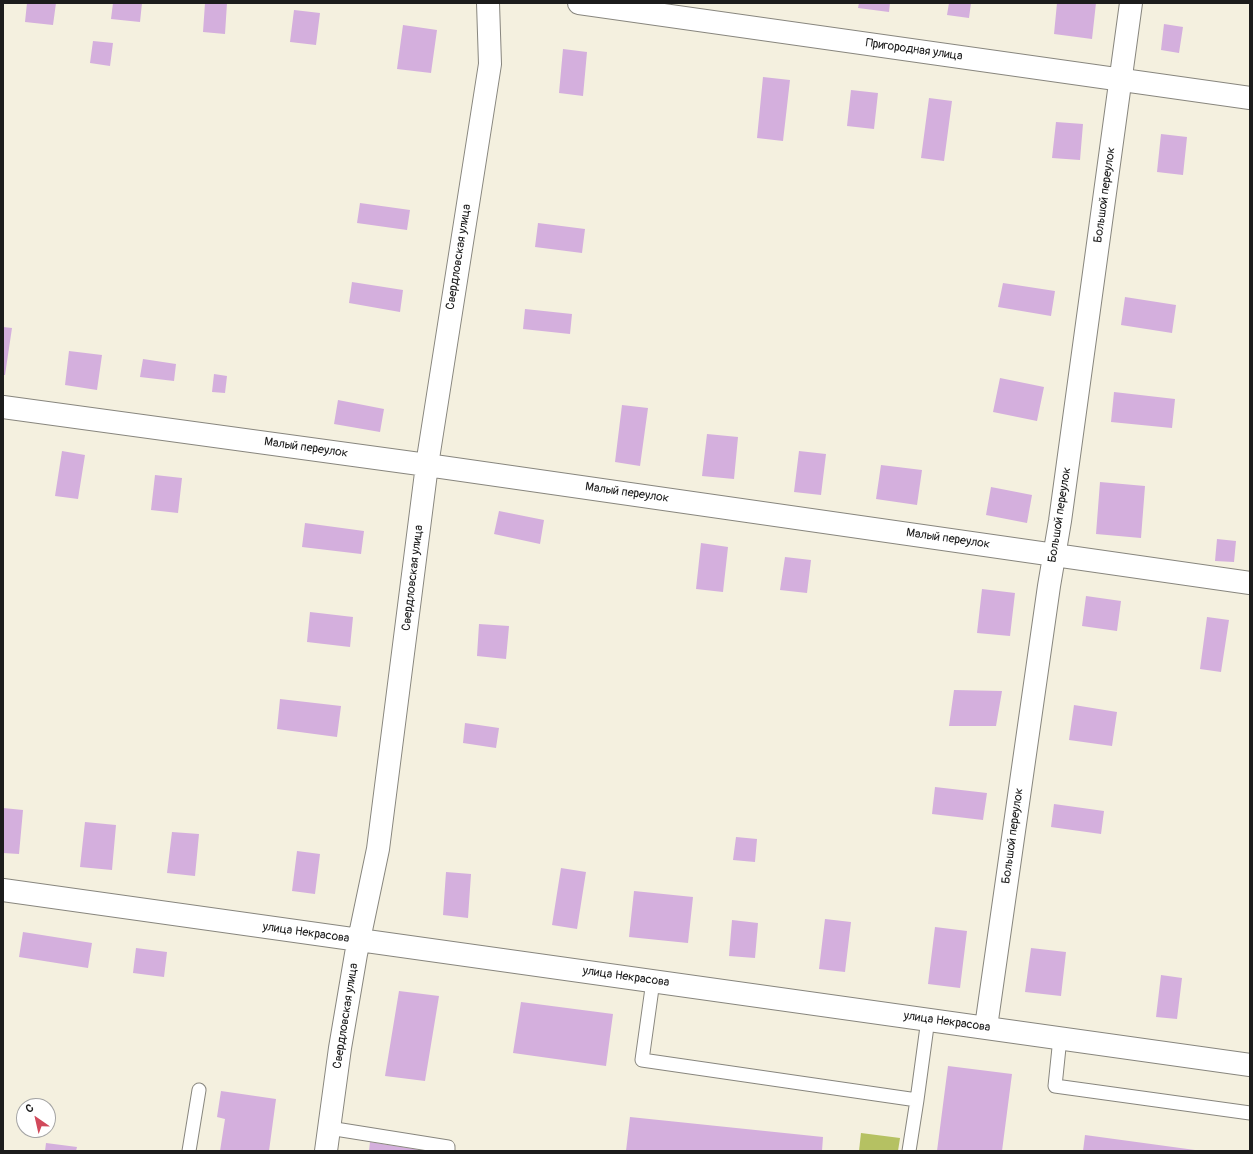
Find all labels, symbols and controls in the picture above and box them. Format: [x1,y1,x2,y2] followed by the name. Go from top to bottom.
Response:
[865,36,963,64] street label: Пригородная улица
[1091,146,1119,244] street label: Большой переулок
[444,203,474,311] street label: Свердловская улица
[263,435,349,461] street label: Малый переулок
[1045,466,1075,564] street label: Большой переулок
[584,480,670,506] street label: Малый переулок
[399,524,427,632] street label: Свердловская улица
[905,526,991,552] street label: Малый переулок
[999,787,1027,885] street label: Большой переулок
[262,920,350,946] street label: улица Некрасова
[331,962,361,1070] street label: Свердловская улица
[582,964,670,990] street label: улица Некрасова
[903,1009,991,1035] street label: улица Некрасова
[16,1098,56,1138] north arrow
[23,1101,36,1116] text: С

